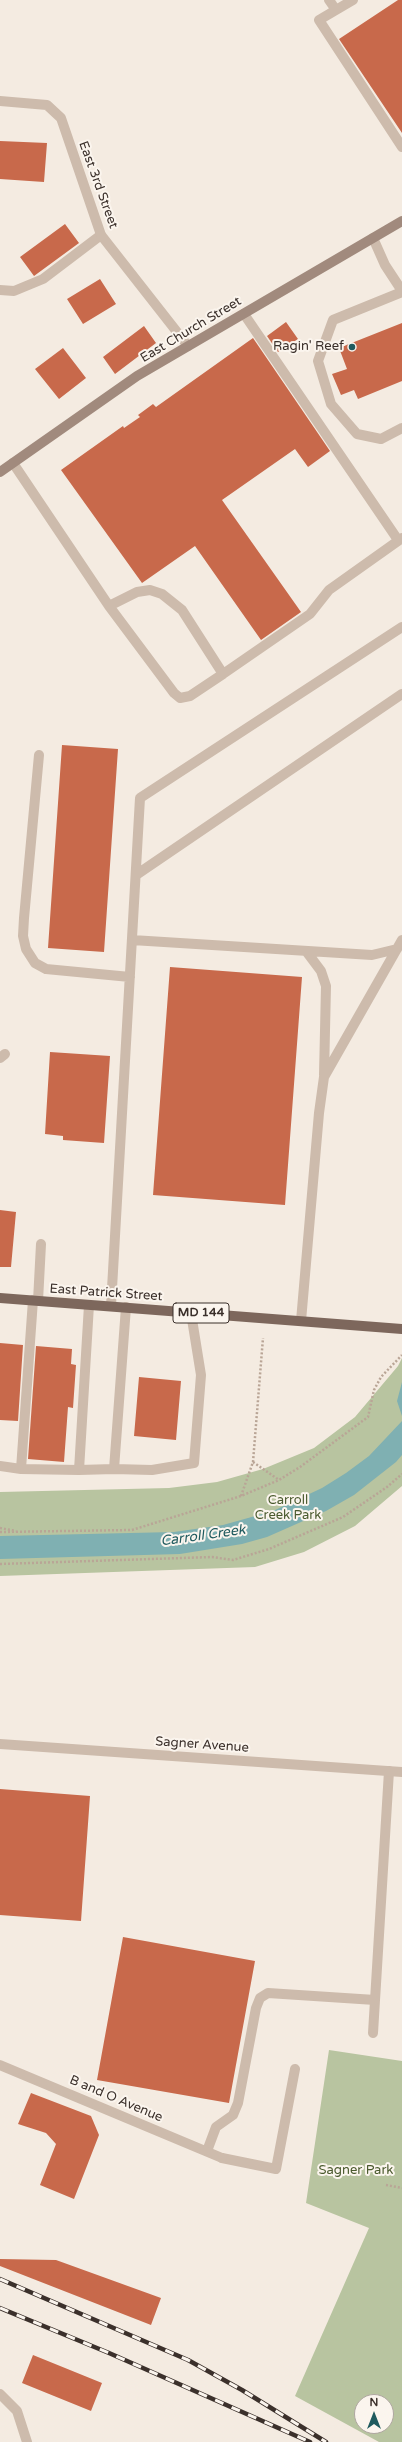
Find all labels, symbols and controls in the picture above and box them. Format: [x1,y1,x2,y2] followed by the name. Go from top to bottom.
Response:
[75,139,121,231] street label: East 3rd Street
[138,294,244,366] street label: East Church Street
[273,339,344,355] place label: Ragin' Reef
[347,342,357,352] marker: Ragin' Reef
[49,1281,163,1305] street label: East Patrick Street
[173,1303,229,1323] road number: MD 144
[255,1493,321,1524] park label: Carroll Creek Park
[159,1522,247,1550] water label: Carroll Creek
[155,1734,249,1756] street label: Sagner Avenue
[67,2072,165,2126] street label: B and O Avenue
[319,2163,393,2179] park label: Sagner Park
[354,2394,394,2434] north arrow
[370,2396,378,2409] text: N

